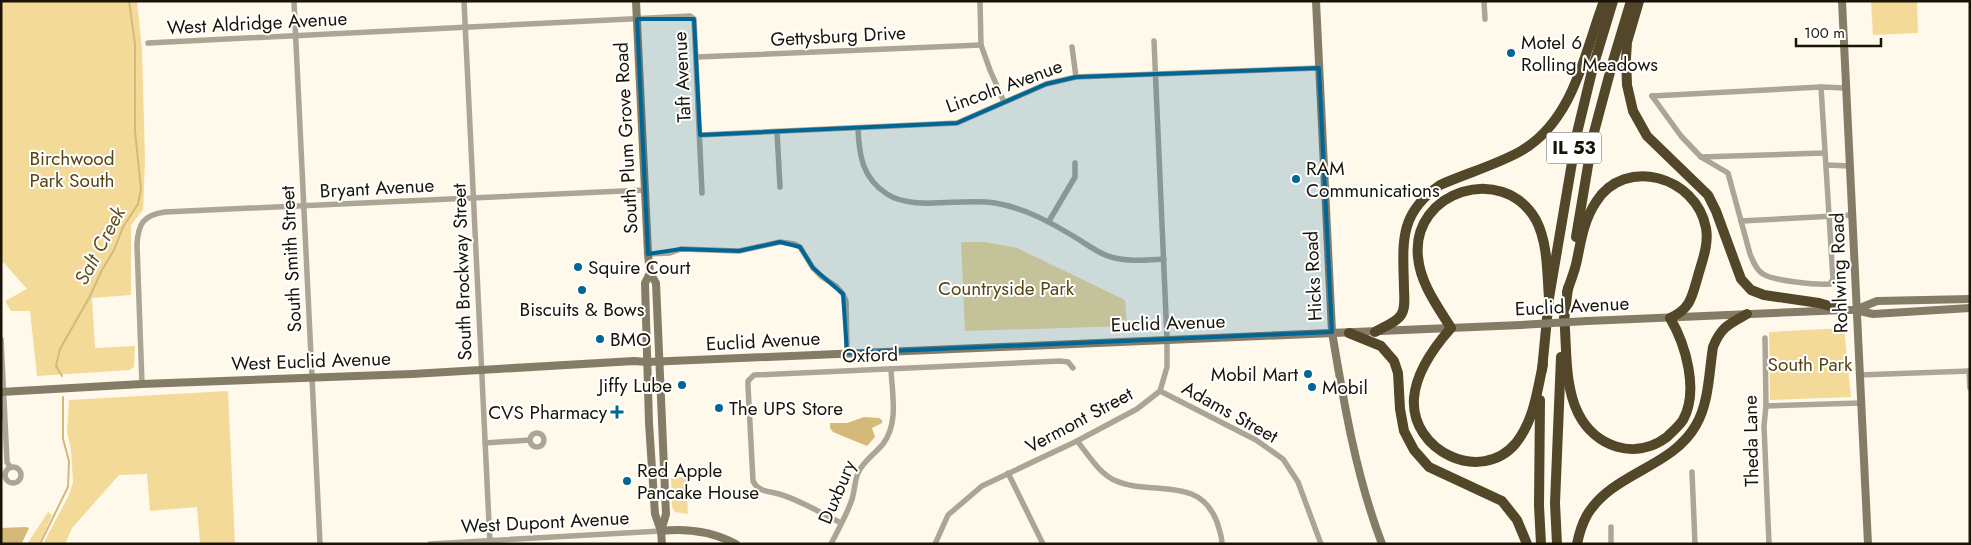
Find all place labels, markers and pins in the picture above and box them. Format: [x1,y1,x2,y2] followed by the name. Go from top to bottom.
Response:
[1521,29,1658,78] place label: Motel 6 Rolling Meadows
[1505,47,1517,59] marker: Motel 6 Rolling Meadows
[1306,155,1440,204] place label: RAM Communications
[1290,173,1302,185] marker: RAM Communications
[588,254,691,281] place label: Squire Court
[572,261,584,273] marker: Squire Court
[576,284,588,296] marker: Biscuits & Bows
[520,296,645,323] place label: Biscuits & Bows
[610,326,651,353] place label: BMO
[594,333,606,345] marker: BMO
[1211,361,1298,388] place label: Mobil Mart
[1302,368,1314,380] marker: Mobil Mart
[596,372,672,399] place label: Jiffy Lube
[1322,374,1368,401] place label: Mobil
[676,379,688,391] marker: Jiffy Lube
[1306,381,1318,393] marker: Mobil
[729,395,843,422] place label: The UPS Store
[488,399,608,426] place label: CVS Pharmacy
[713,402,725,414] marker: The UPS Store
[611,406,623,418] marker: CVS Pharmacy
[637,457,759,506] place label: Red Apple Pancake House
[621,475,633,487] marker: Red Apple Pancake House

